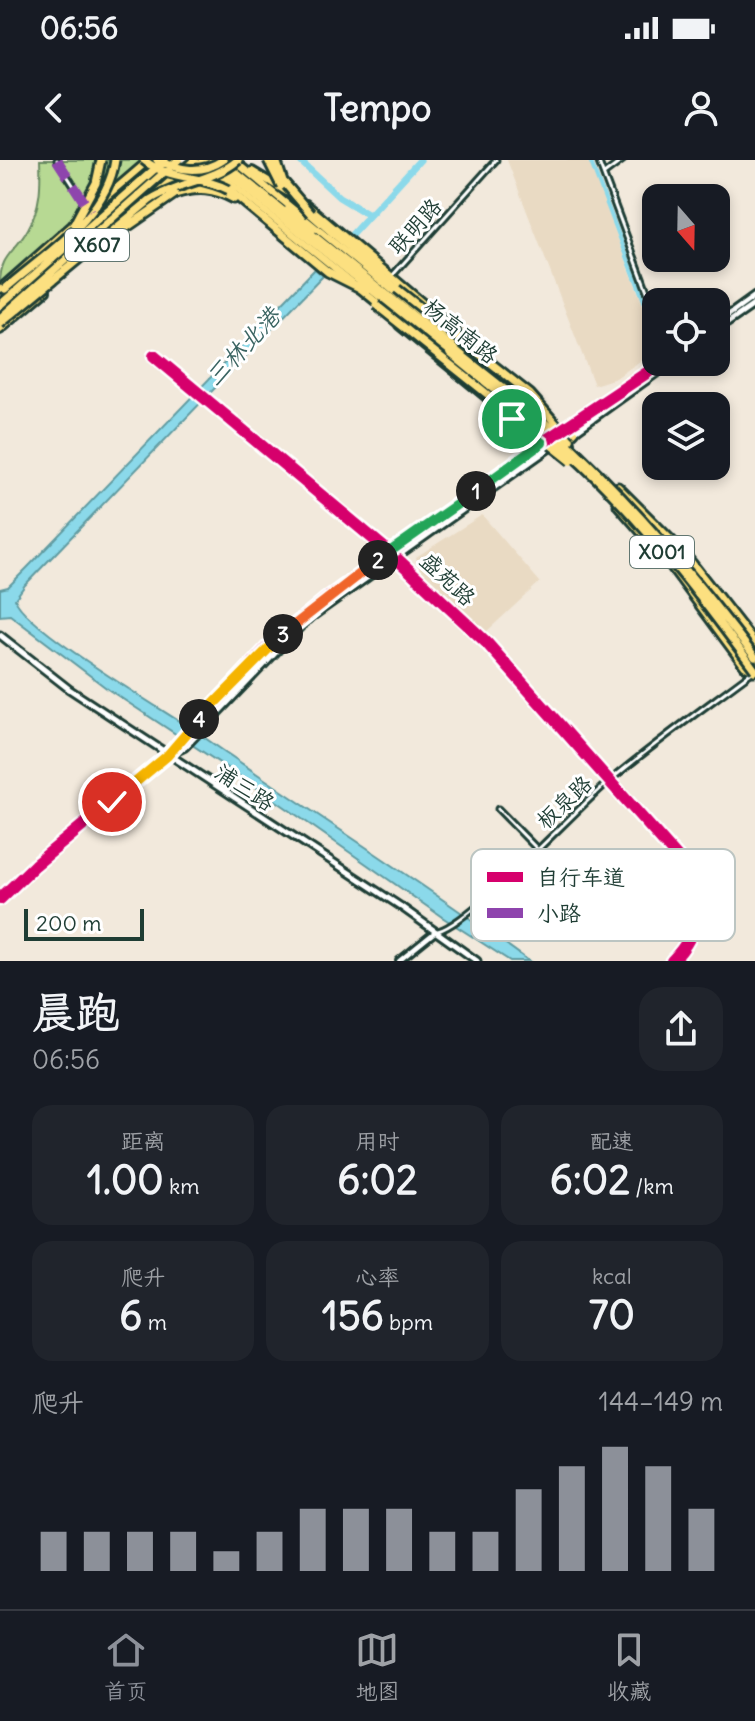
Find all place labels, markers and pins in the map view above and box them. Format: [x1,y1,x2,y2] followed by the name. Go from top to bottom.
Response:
[478,385,546,453] pin
[456,471,496,511] pin: 1
[358,540,398,580] pin: 2
[263,614,303,654] pin: 3
[179,699,219,739] pin: 4
[78,768,146,836] pin

